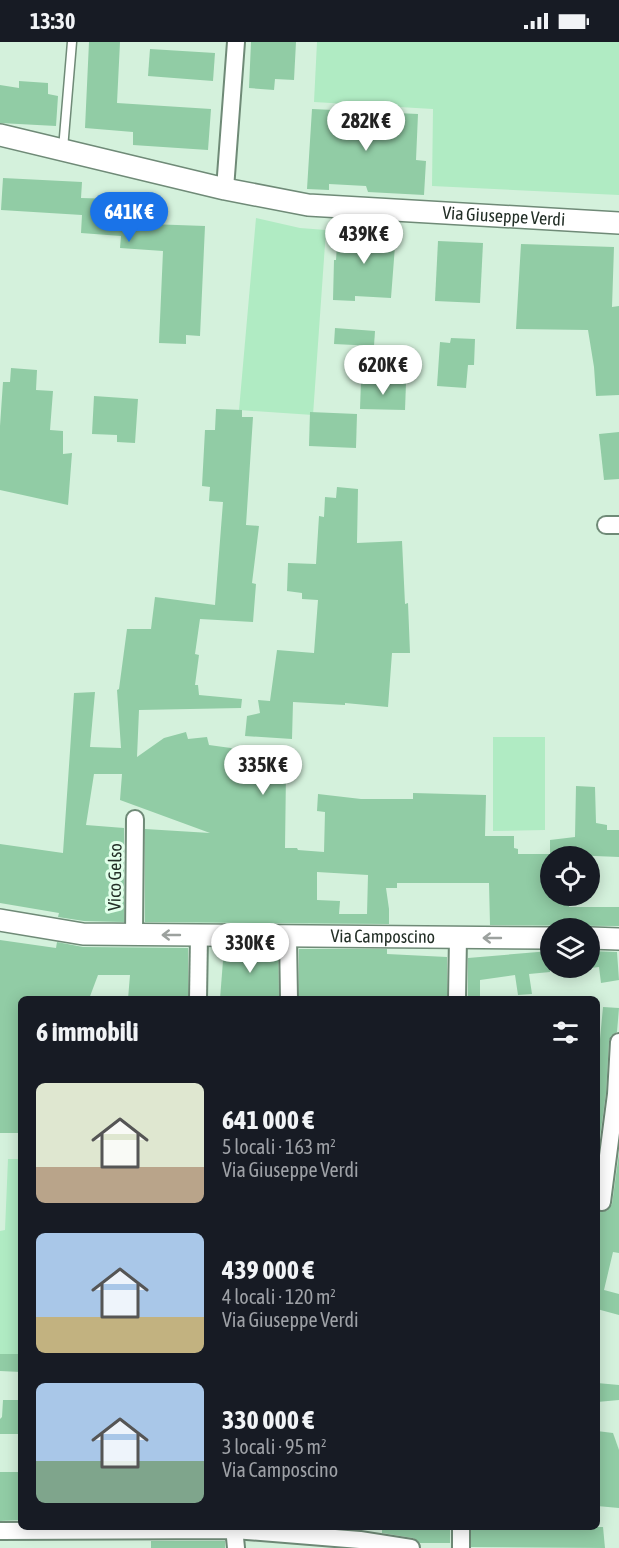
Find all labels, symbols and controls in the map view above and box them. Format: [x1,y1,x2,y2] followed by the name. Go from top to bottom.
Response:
[30,8,75,34] text: 13:30
[317,101,415,152] pin: 282K €
[341,109,391,132] text: 282K €
[80,192,178,243] pin: 641K €
[104,200,154,223] text: 641K €
[442,202,566,230] street label: Via Giuseppe Verdi
[315,214,413,265] pin: 439K €
[339,222,389,245] text: 439K €
[334,345,432,396] pin: 620K €
[358,353,408,376] text: 620K €
[214,745,312,796] pin: 335K €
[238,753,288,776] text: 335K €
[103,843,126,911] street label: Vico Gelso
[540,846,600,978] map controls
[540,846,600,906] button: locate
[540,918,600,978] button: layers
[201,923,299,974] pin: 330K €
[330,925,435,947] street label: Via Camposcino
[162,929,182,941] one-way arrow
[225,931,275,954] text: 330K €
[483,932,503,943] one-way arrow
[549,1016,582,1049] icon: filters
[36,1017,139,1047] text: 6 immobili
[222,1105,314,1135] text: 641 000 €
[84,1107,156,1179] icon: home
[222,1135,336,1158] text: 5 locali · 163 m²
[222,1158,358,1181] text: Via Giuseppe Verdi
[222,1255,314,1285] text: 439 000 €
[84,1257,156,1329] icon: home
[222,1285,336,1308] text: 4 locali · 120 m²
[222,1308,358,1331] text: Via Giuseppe Verdi
[222,1405,314,1435] text: 330 000 €
[84,1407,156,1479] icon: home
[222,1435,327,1458] text: 3 locali · 95 m²
[222,1458,338,1481] text: Via Camposcino

